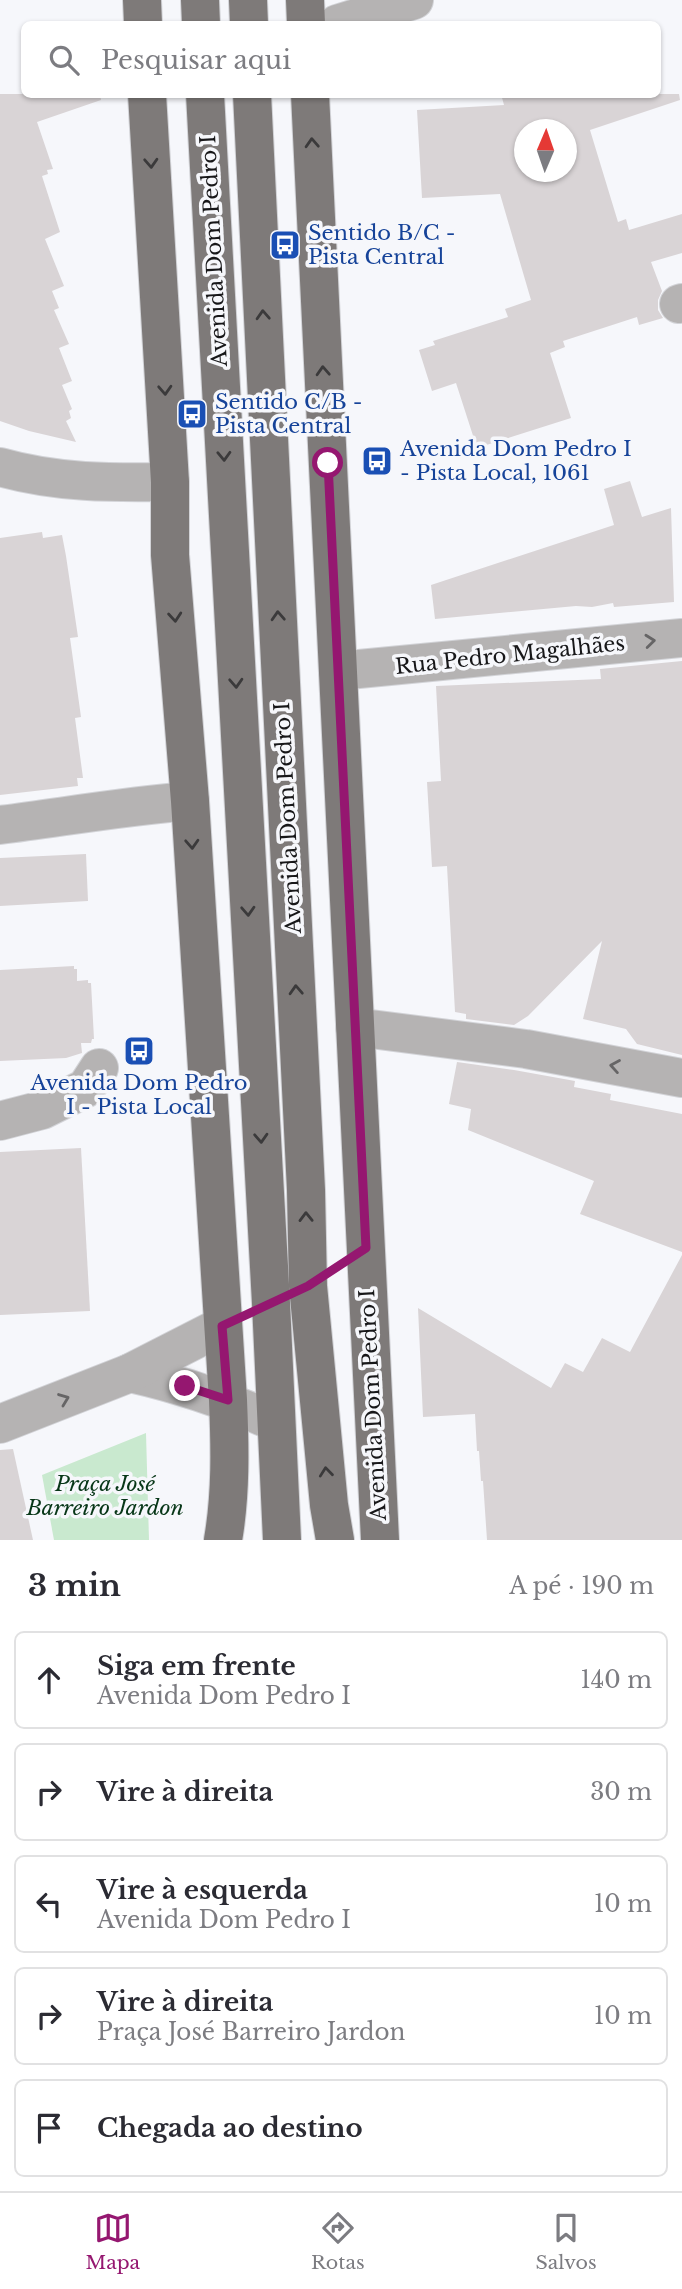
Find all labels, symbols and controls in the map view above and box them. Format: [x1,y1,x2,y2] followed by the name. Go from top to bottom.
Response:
[21,21,661,98] search box
[45,41,83,79] icon: search
[101,44,291,76] text: Pesquisar aqui
[514,119,577,182] north arrow
[195,135,233,368] street label: Avenida Dom Pedro I
[305,138,320,149] one-way arrow
[143,157,158,168] one-way arrow
[308,220,455,270] place label: Sentido B/C - Pista Central
[268,228,302,262] bus stop icon: Sentido B/C - Pista Central
[255,310,270,321] one-way arrow
[316,365,331,376] one-way arrow
[157,385,172,396] one-way arrow
[215,389,362,439] place label: Sentido C/B - Pista Central
[175,397,209,431] bus stop icon: Sentido C/B - Pista Central
[399,436,632,486] place label: Avenida Dom Pedro I - Pista Local, 1061
[360,444,394,478] bus stop icon: Avenida Dom Pedro I - Pista Local, 1061
[312,447,343,478] route start
[217,451,232,462] one-way arrow
[270,610,285,621] one-way arrow
[167,612,182,623] one-way arrow
[394,630,626,680] street label: Rua Pedro Magalhães
[644,634,655,649] one-way arrow
[228,678,243,689] one-way arrow
[269,702,307,935] street label: Avenida Dom Pedro I
[185,838,200,849] one-way arrow
[241,905,256,916] one-way arrow
[289,984,304,995] one-way arrow
[122,1034,156,1068] bus stop icon: Avenida Dom Pedro I - Pista Local
[609,1059,621,1074] one-way arrow
[29,1070,248,1120] place label: Avenida Dom Pedro I - Pista Local
[253,1133,268,1144] one-way arrow
[299,1212,314,1223] one-way arrow
[354,1289,392,1522] street label: Avenida Dom Pedro I
[169,1370,200,1401] route end
[57,1393,69,1407] one-way arrow
[319,1467,334,1478] one-way arrow
[25,1471,184,1521] park label: Praça José Barreiro Jardon
[28,1567,121,1604] text: 3 min
[509,1572,654,1600] text: A pé · 190 m
[97,1650,296,1682] text: Siga em frente
[30,1661,68,1699] icon: ahead
[581,1666,652,1694] text: 140 m
[97,1682,351,1710] text: Avenida Dom Pedro I
[30,1773,68,1811] icon: right
[97,1776,273,1808] text: Vire à direita
[590,1778,652,1806] text: 30 m
[97,1874,308,1906] text: Vire à esquerda
[30,1885,68,1923] icon: left
[594,1890,652,1918] text: 10 m
[97,1906,351,1934] text: Avenida Dom Pedro I
[97,1986,273,2018] text: Vire à direita
[30,1997,68,2035] icon: right
[594,2002,652,2030] text: 10 m
[97,2018,405,2046] text: Praça José Barreiro Jardon
[30,2109,68,2147] icon: arrive
[97,2112,363,2144] text: Chegada ao destino
[85,2209,140,2274] tab: Mapa
[311,2209,365,2274] tab: Rotas
[535,2209,597,2274] tab: Salvos

